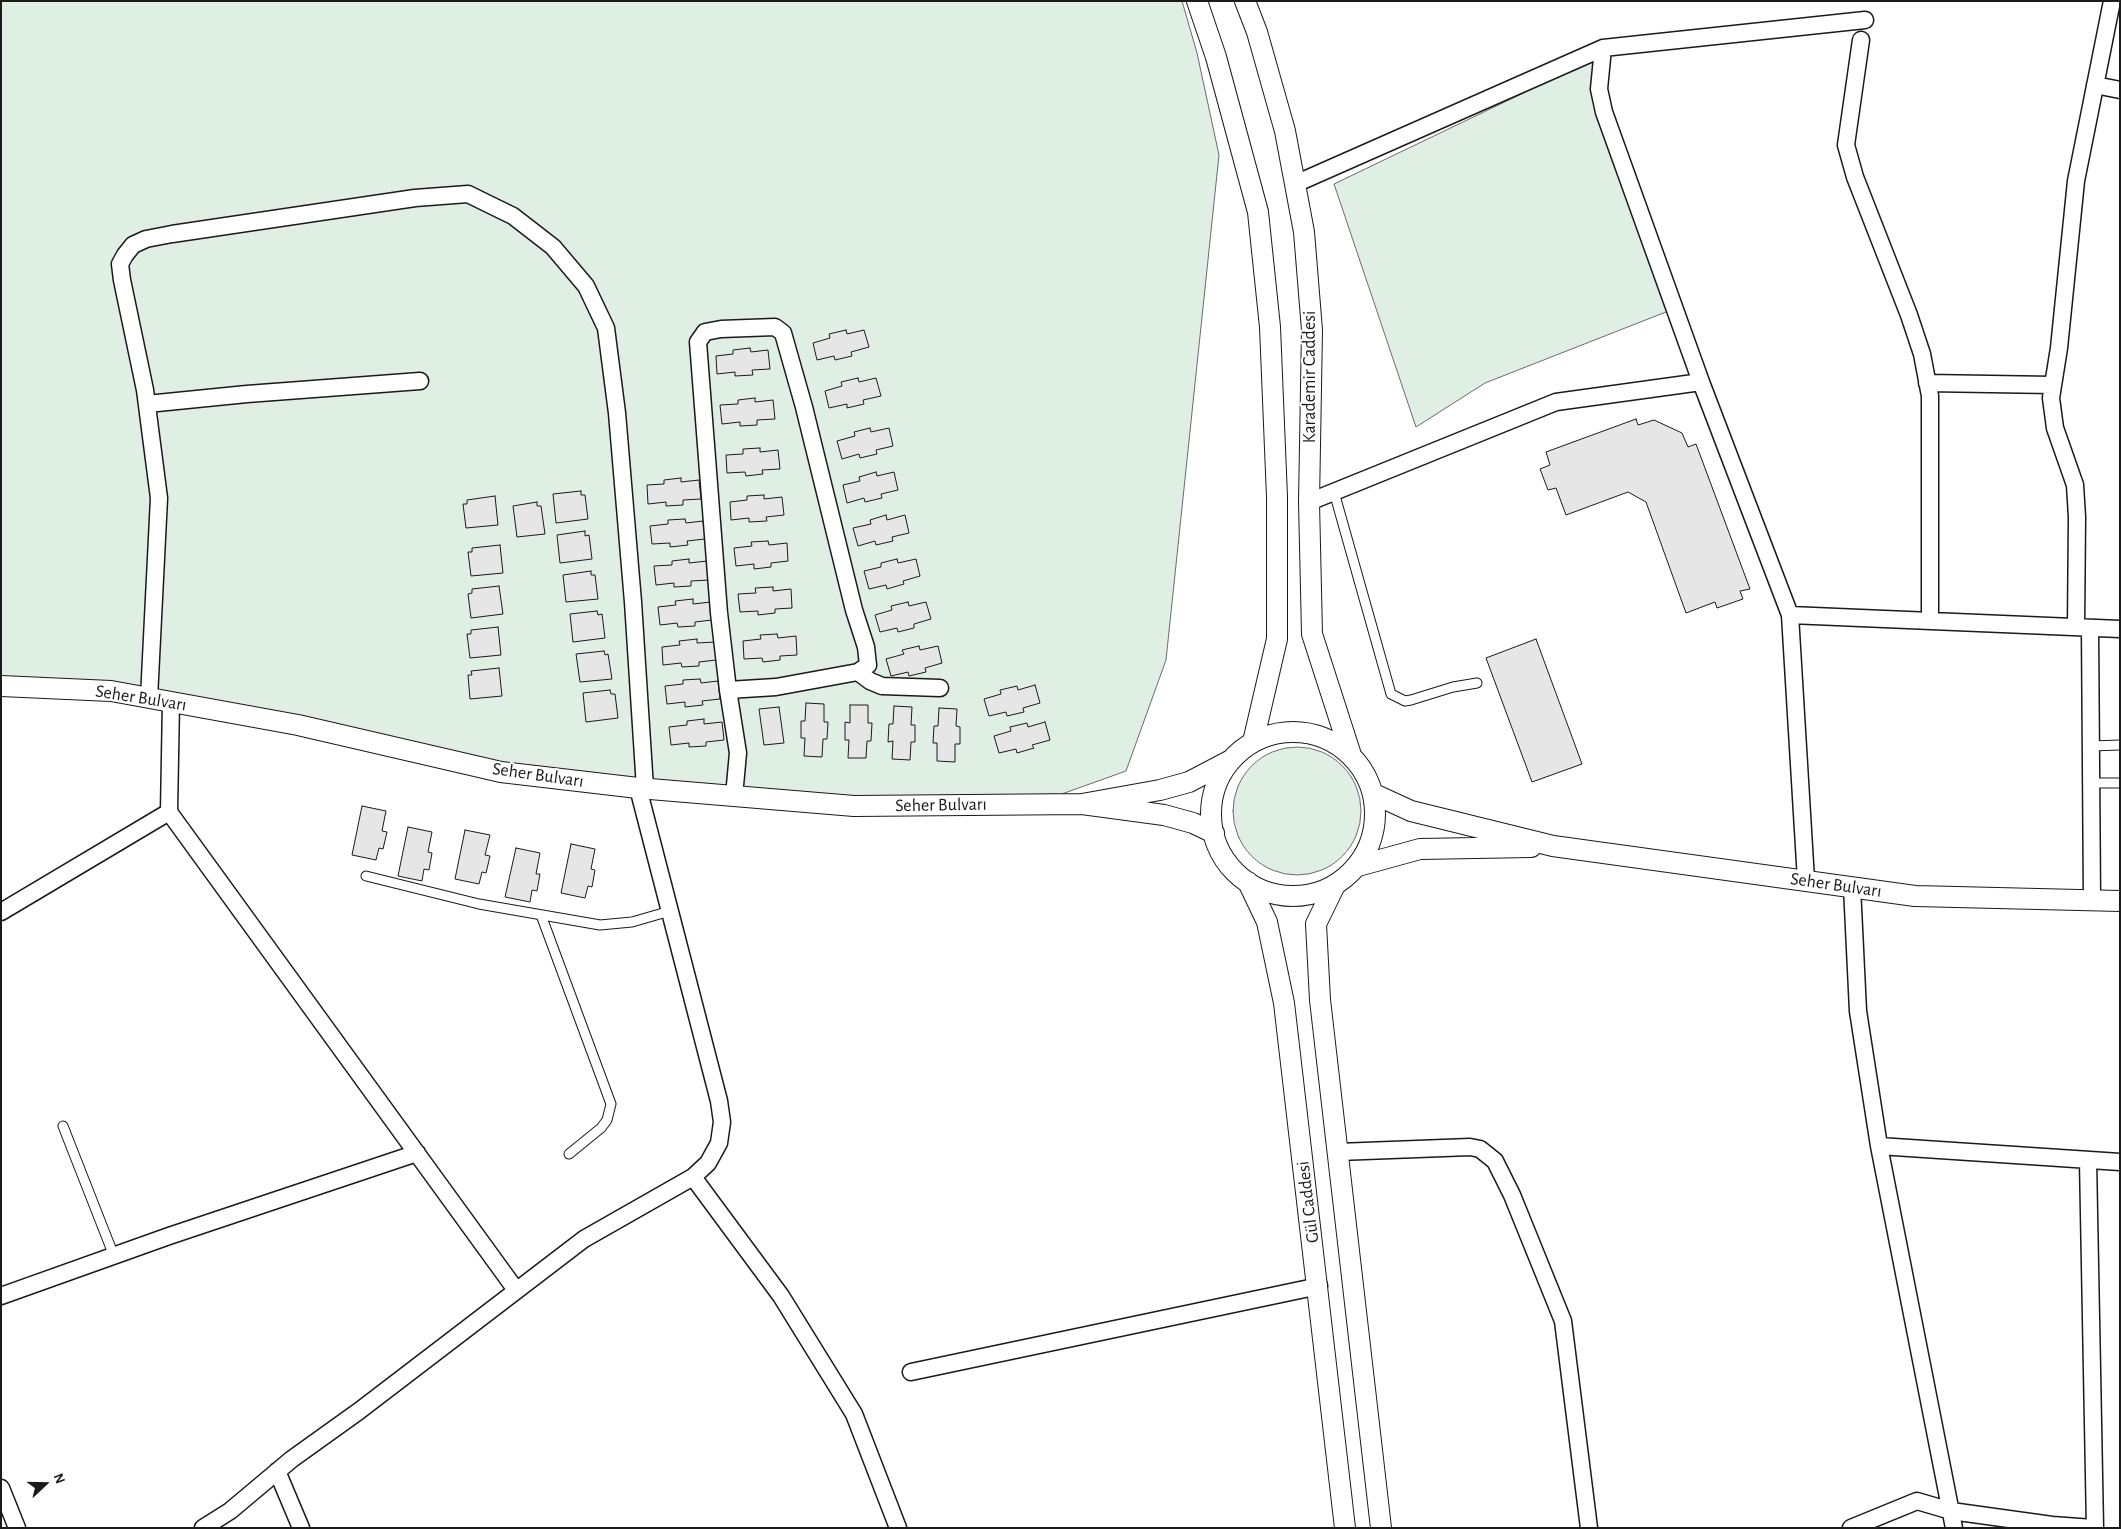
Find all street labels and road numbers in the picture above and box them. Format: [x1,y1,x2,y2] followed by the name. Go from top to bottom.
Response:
[1299,311,1321,443] street label: Karademir Caddesi
[94,680,188,716] street label: Seher Bulvarı
[491,758,585,792] street label: Seher Bulvarı
[895,793,987,817] street label: Seher Bulvarı
[1789,868,1883,902] street label: Seher Bulvarı
[1292,1160,1324,1244] street label: Gül Caddesi

